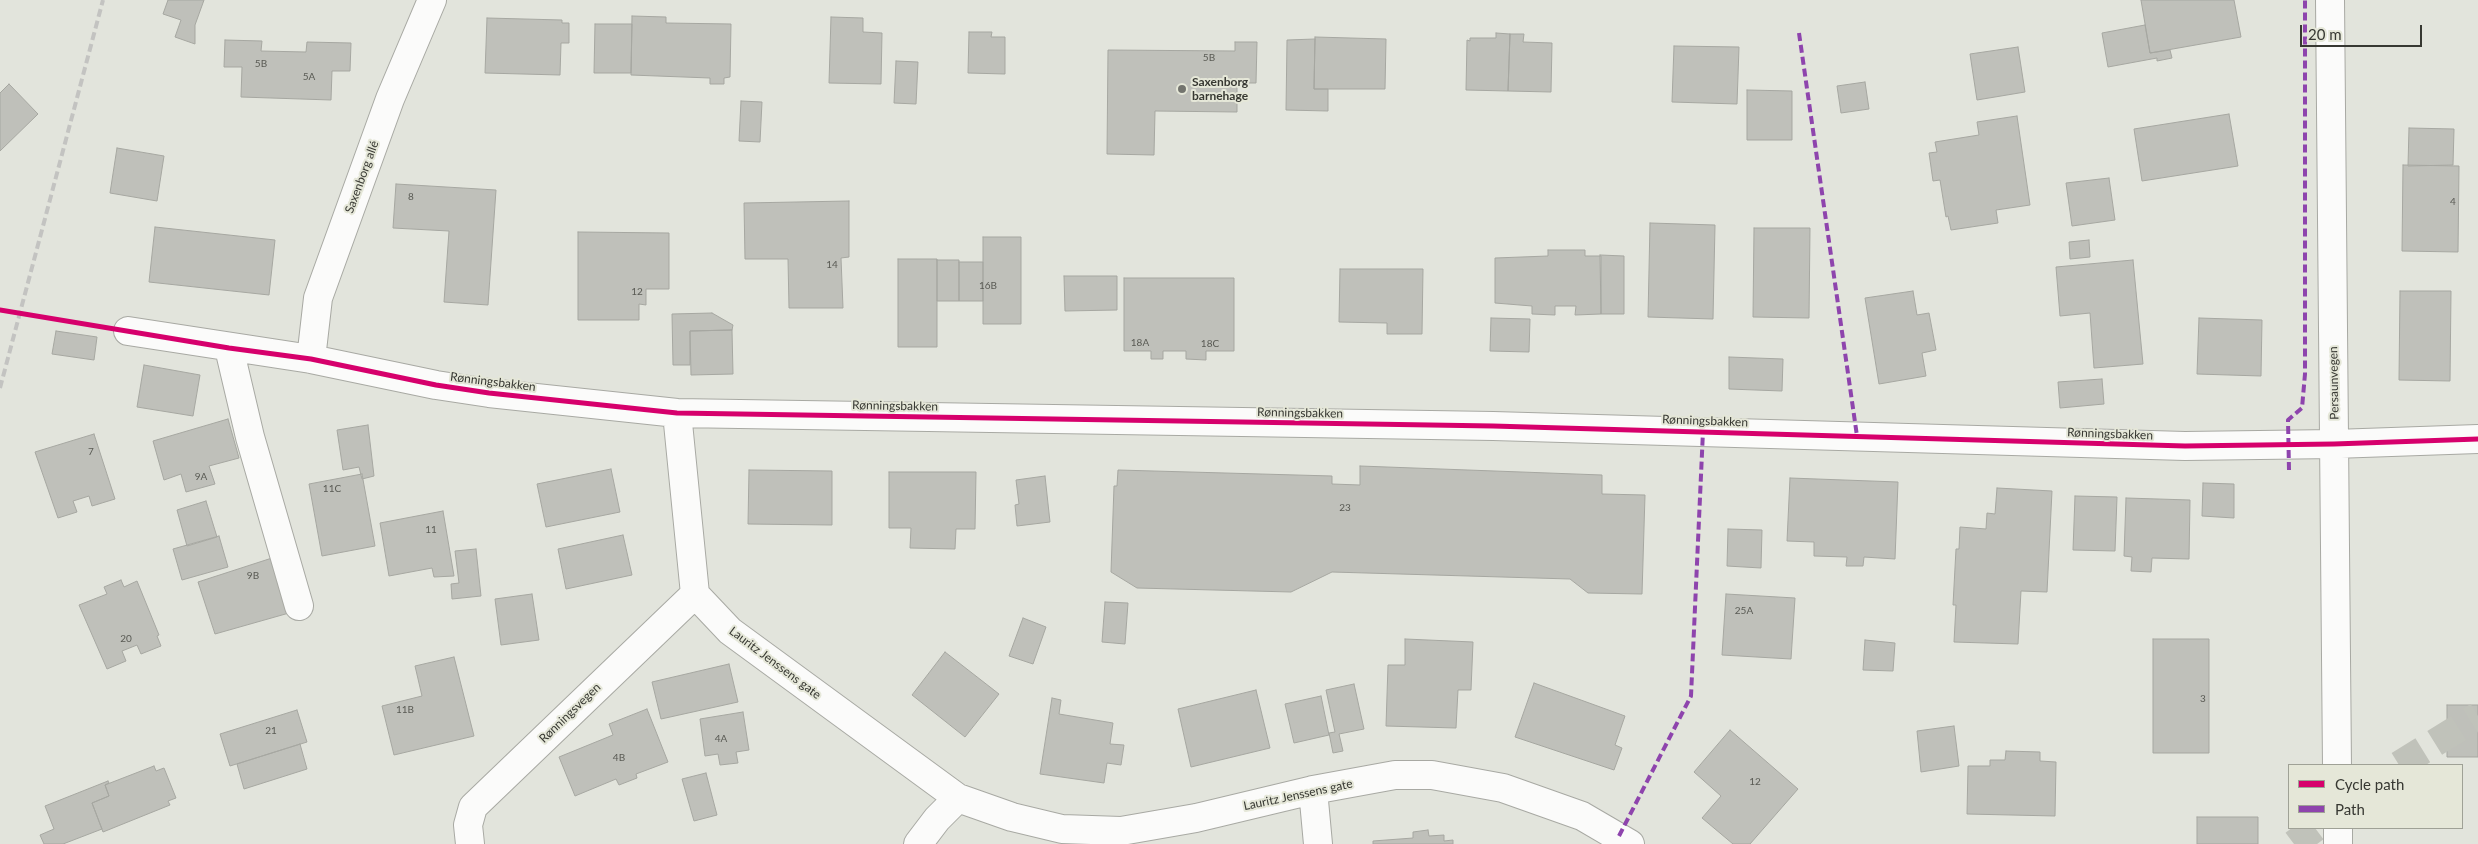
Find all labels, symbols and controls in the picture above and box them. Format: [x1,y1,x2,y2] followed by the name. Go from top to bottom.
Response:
[2303,15,2426,47] scale bar
[2308,25,2342,43] text: 20 m
[1203,52,1215,64] house number: 5B
[255,58,267,70] house number: 5B
[303,71,315,83] house number: 5A
[1192,75,1248,103] place label: Saxenborg barnehage
[1176,83,1188,95] marker: Saxenborg barnehage
[342,139,382,215] street label: Saxenborg allé
[408,191,414,203] house number: 8
[2450,196,2456,208] house number: 4
[826,259,838,271] house number: 14
[979,280,997,292] house number: 16B
[631,286,643,298] house number: 12
[1131,337,1149,349] house number: 18A
[1201,338,1219,350] house number: 18C
[2326,346,2342,420] street label: Persaunvegen
[449,370,537,394] street label: Rønningsbakken
[852,398,938,414] street label: Rønningsbakken
[1257,405,1343,421] street label: Rønningsbakken
[1662,412,1748,430] street label: Rønningsbakken
[2067,425,2153,443] street label: Rønningsbakken
[88,446,94,458] house number: 7
[195,471,207,483] house number: 9A
[323,483,341,495] house number: 11C
[1339,502,1351,514] house number: 23
[425,524,437,536] house number: 11
[247,570,259,582] house number: 9B
[1735,605,1753,617] house number: 25A
[726,624,824,702] street label: Lauritz Jenssens gate
[120,633,132,645] house number: 20
[536,680,604,746] street label: Rønningsvegen
[2200,693,2206,705] house number: 3
[396,704,414,716] house number: 11B
[265,725,277,737] house number: 21
[715,733,727,745] house number: 4A
[613,752,625,764] house number: 4B
[2288,764,2463,829] legend
[2335,775,2404,793] text: Cycle path
[1242,776,1354,814] street label: Lauritz Jenssens gate
[1749,776,1761,788] house number: 12
[2335,800,2365,818] text: Path

